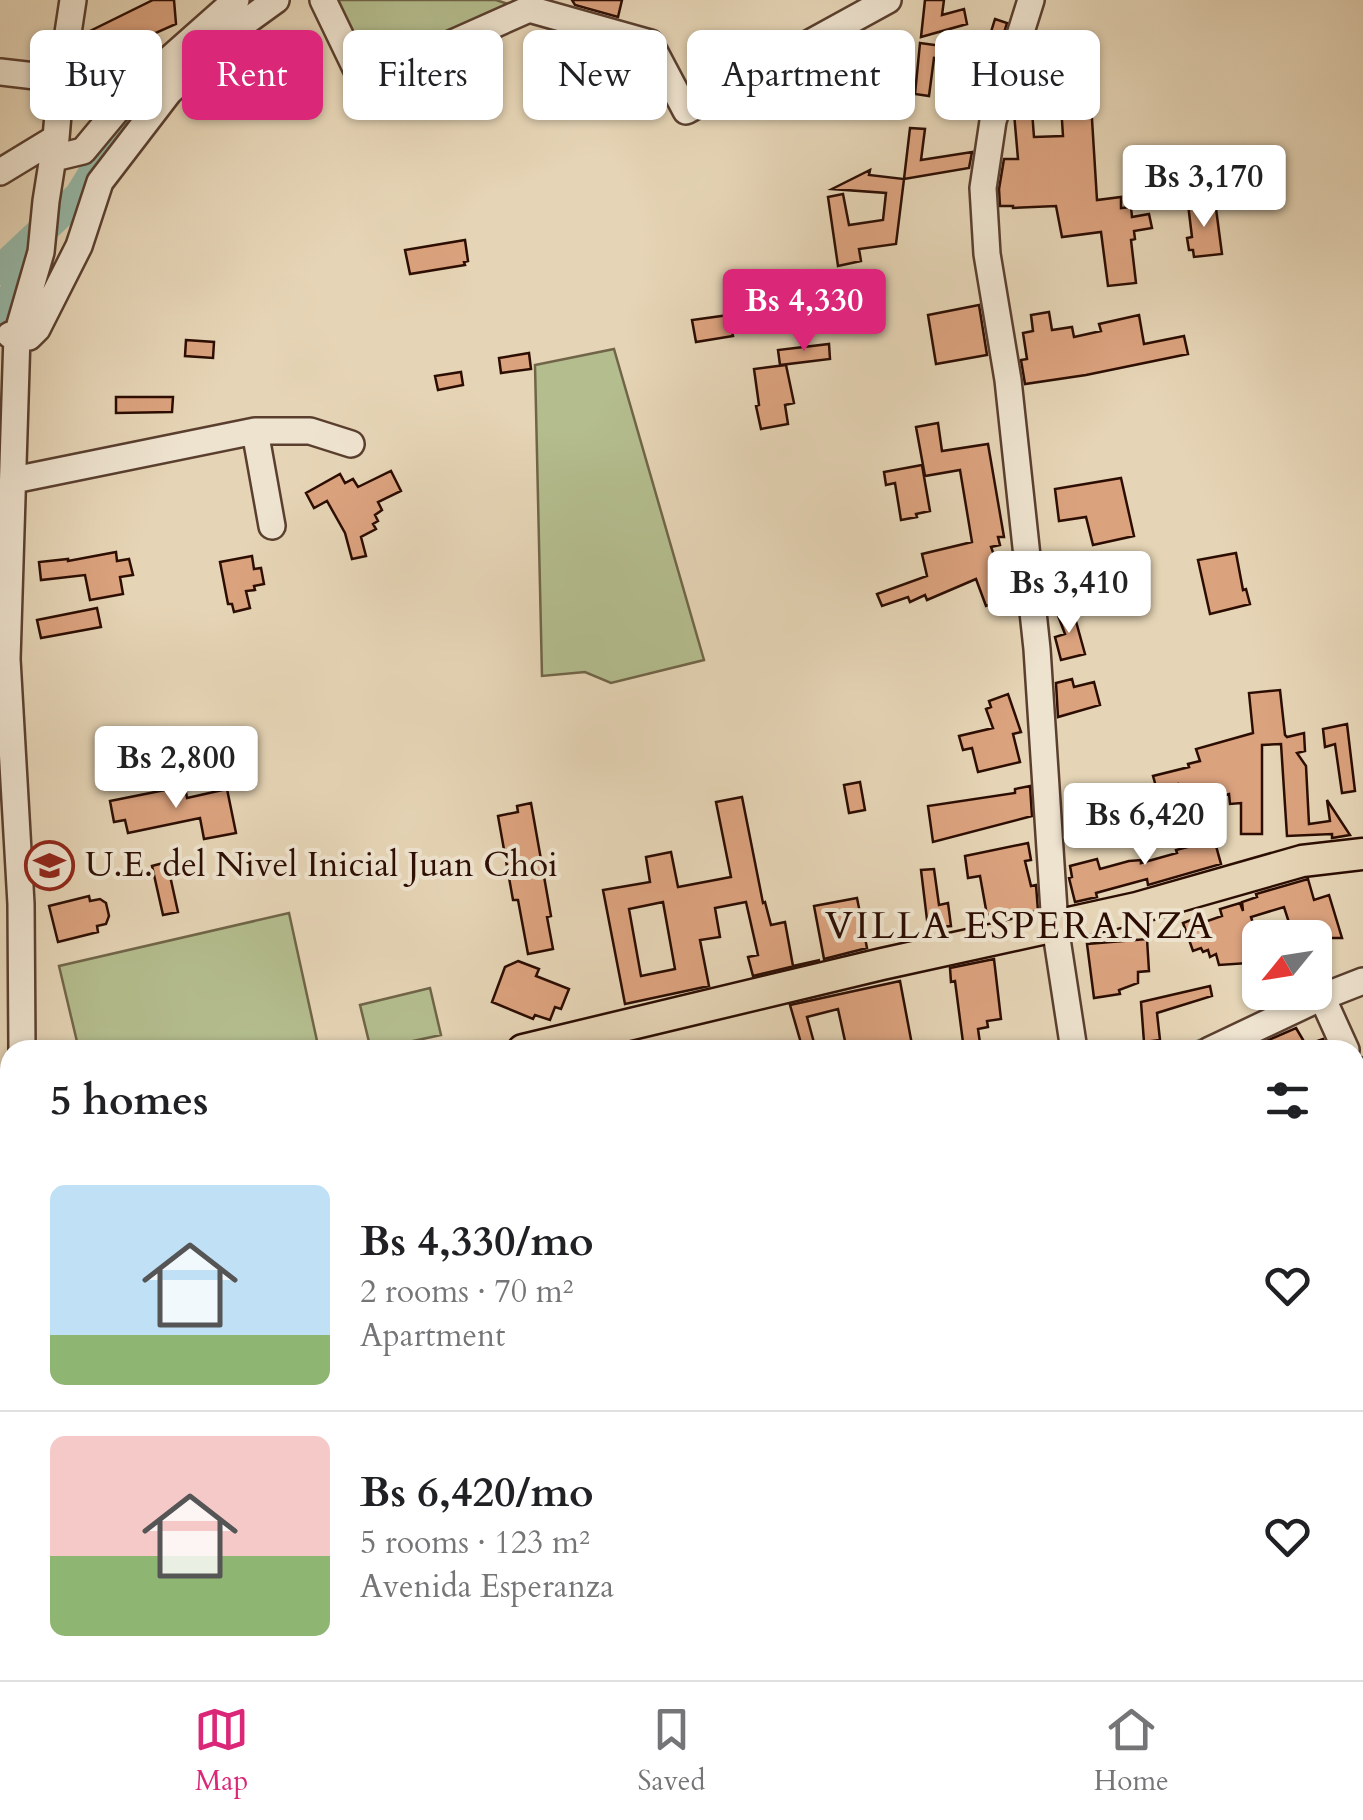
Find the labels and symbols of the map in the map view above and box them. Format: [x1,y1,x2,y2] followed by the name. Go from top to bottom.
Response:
[1101,145,1307,230] pin: Bs 3,170
[701,269,907,354] pin: Bs 4,330
[966,551,1172,636] pin: Bs 3,410
[73,726,279,811] pin: Bs 2,800
[1042,783,1248,868] pin: Bs 6,420
[24,839,76,891] school or university icon: U.E. del Nivel Inicial Juan Choi
[85,841,558,889] place label: U.E. del Nivel Inicial Juan Choi
[825,900,1215,952] district label: VILLA ESPERANZA
[1242,920,1332,1010] north arrow

